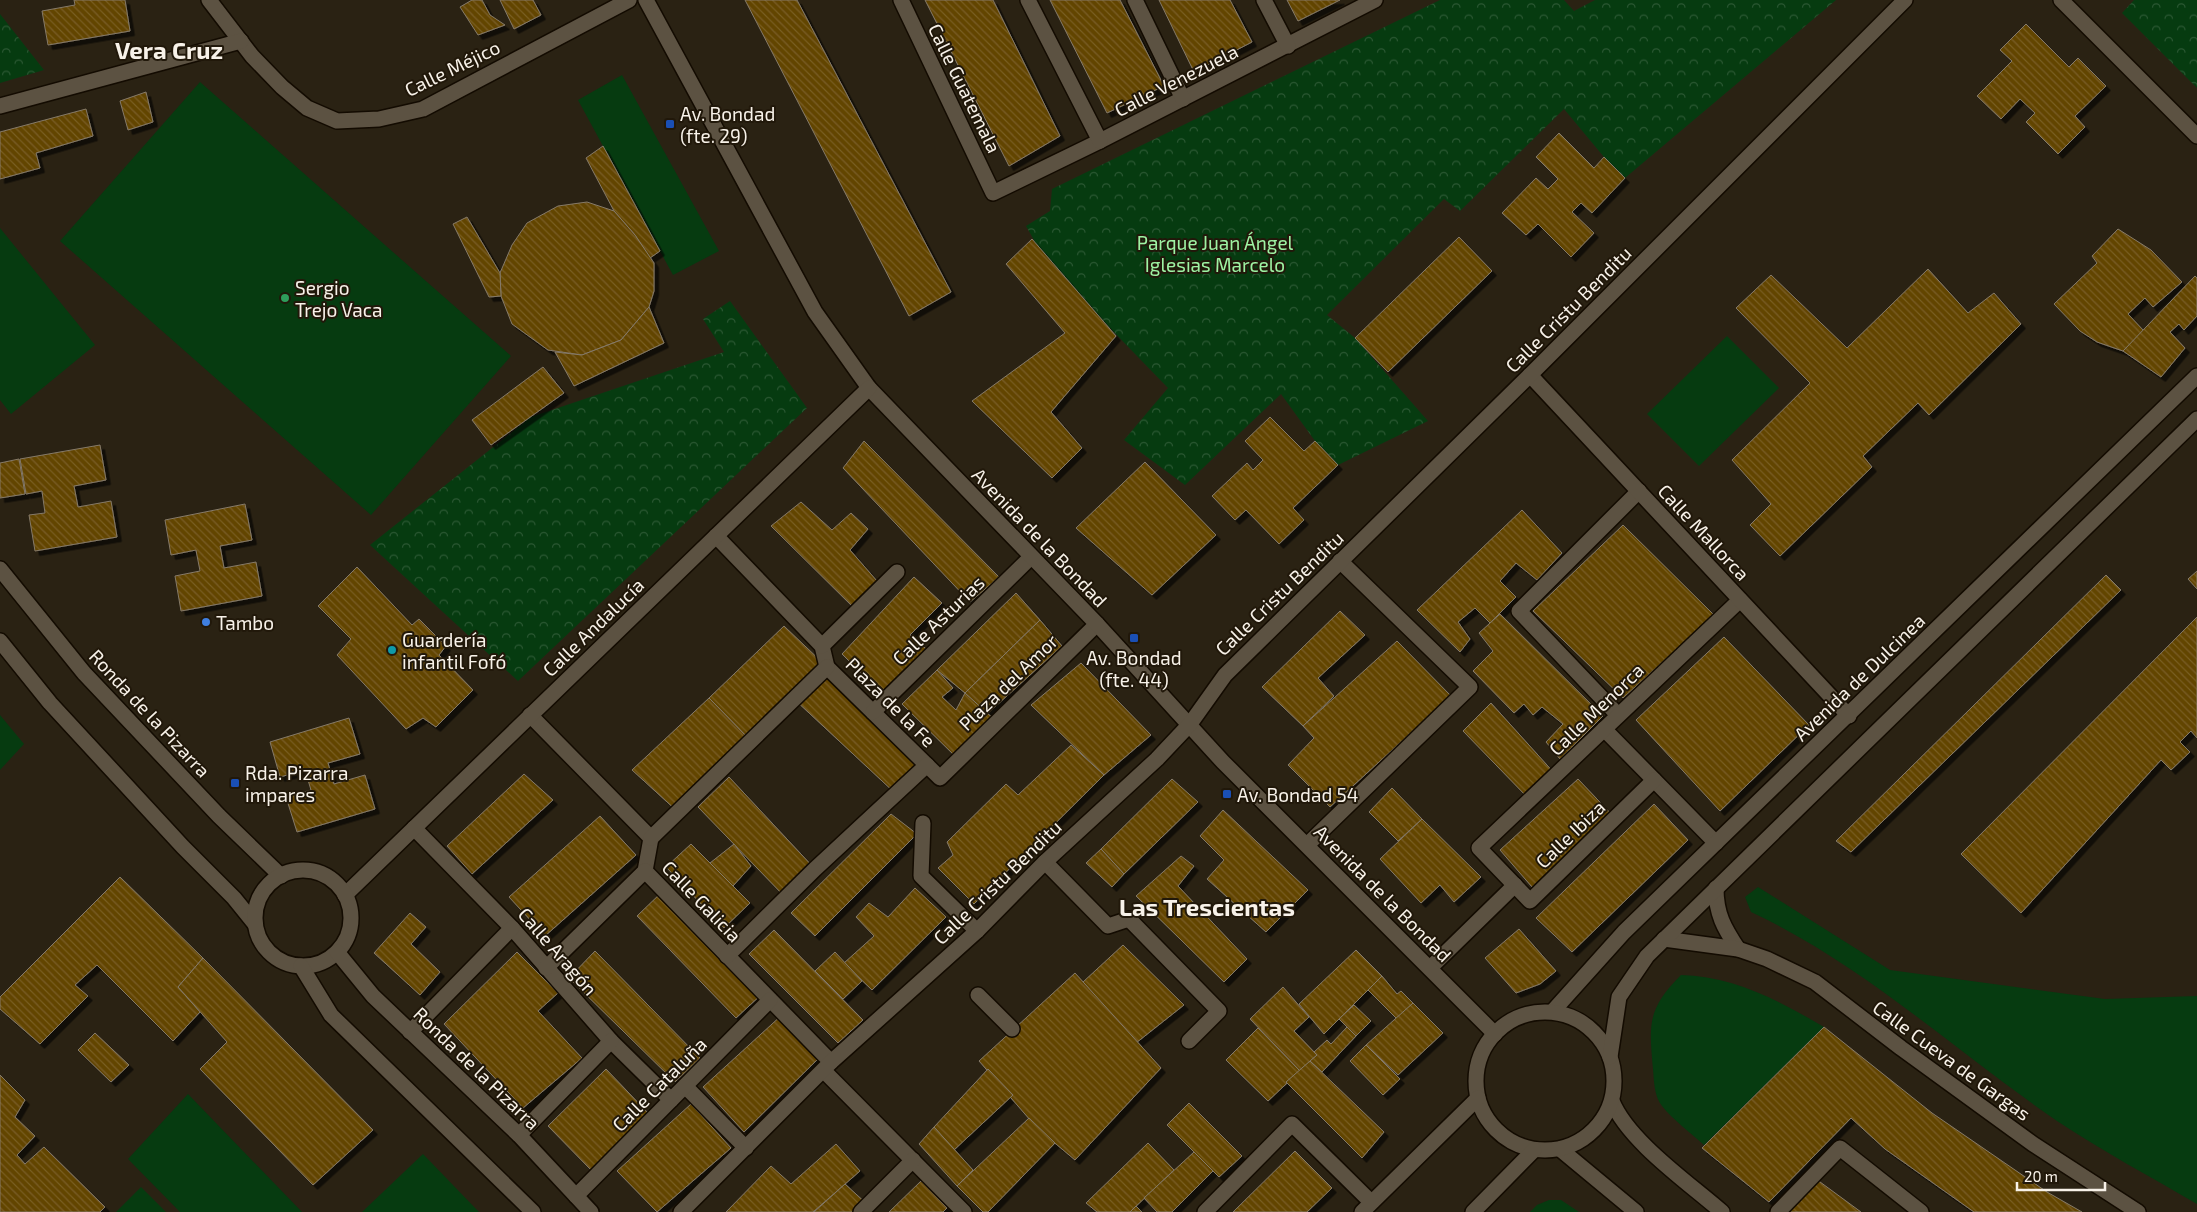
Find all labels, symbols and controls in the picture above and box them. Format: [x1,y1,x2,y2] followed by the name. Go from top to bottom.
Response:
[924,20,1006,156] street label: Calle Guatemala
[115,35,223,64] district label: Vera Cruz
[401,35,503,101] street label: Calle Méjico
[1110,39,1242,121] street label: Calle Venezuela
[680,102,775,147] place label: Av. Bondad (fte. 29)
[664,118,676,130] marker: Av. Bondad (fte. 29)
[1137,231,1294,276] park label: Parque Juan Ángel Iglesias Marcelo
[1500,241,1636,377] street label: Calle Cristu Benditu
[295,276,382,321] place label: Sergio Trejo Vaca
[279,292,291,304] marker: Sergio Trejo Vaca
[968,463,1112,611] street label: Avenida de la Bondad
[1654,479,1754,585] street label: Calle Mallorca
[1210,526,1348,660] street label: Calle Cristu Benditu
[887,571,989,669] street label: Calle Asturias
[538,573,648,681] street label: Calle Andalucía
[1789,609,1929,745] street label: Avenida de Dulcinea
[216,611,274,634] place label: Tambo
[200,616,212,628] marker: Tambo
[402,628,506,673] place label: Guardería infantil Fofó
[954,629,1062,735] street label: Plaza del Amor
[1128,632,1140,644] marker: Av. Bondad (fte. 44)
[85,644,215,782] street label: Ronda de la Pizarra
[386,644,398,656] marker: Guardería infantil Fofó
[1086,646,1182,691] place label: Av. Bondad (fte. 44)
[841,652,941,752] street label: Plaza de la Fe
[1544,658,1648,760] street label: Calle Menorca
[245,761,348,806] place label: Rda. Pizarra impares
[229,777,241,789] marker: Rda. Pizarra impares
[1237,783,1358,806] place label: Av. Bondad 54
[1221,788,1233,800] marker: Av. Bondad 54
[1530,795,1610,873] street label: Calle Ibiza
[928,815,1066,949] street label: Calle Cristu Benditu
[1310,820,1456,966] street label: Avenida de la Bondad
[658,856,746,946] street label: Calle Galicia
[1119,892,1295,921] district label: Las Trescientas
[514,902,602,1000] street label: Calle Aragón
[1869,995,2035,1125] street label: Calle Cueva de Gargas
[409,1002,545,1134] street label: Ronda de la Pizarra
[607,1032,711,1136] street label: Calle Cataluña
[2017,1160,2104,1192] scale bar
[2024,1167,2058,1185] text: 20 m

